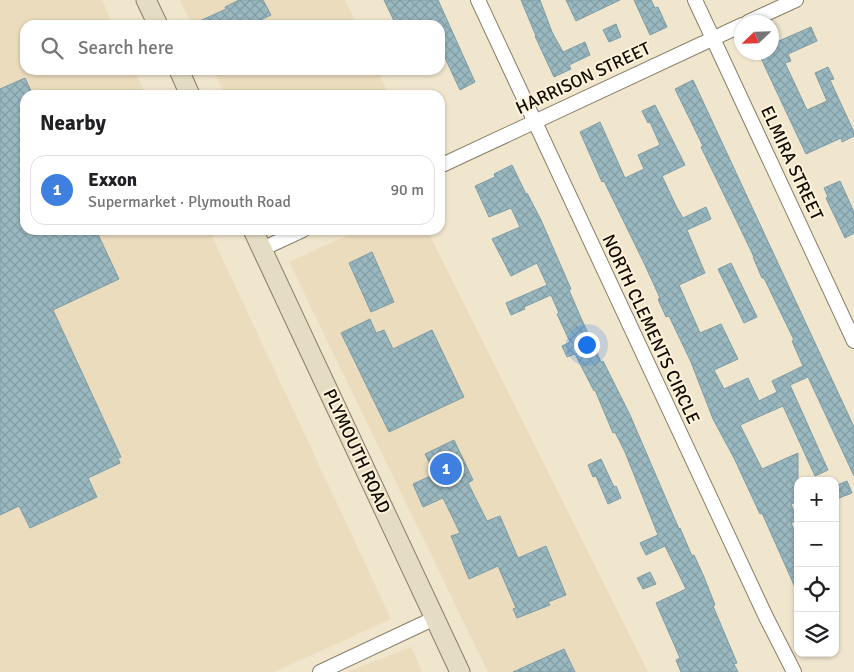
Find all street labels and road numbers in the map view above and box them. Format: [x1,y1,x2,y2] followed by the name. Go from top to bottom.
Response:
[512,37,654,119] street label: HARRISON STREET
[756,102,828,224] street label: ELMIRA STREET
[597,231,705,427] street label: NORTH CLEMENTS CIRCLE
[319,385,395,517] street label: PLYMOUTH ROAD

